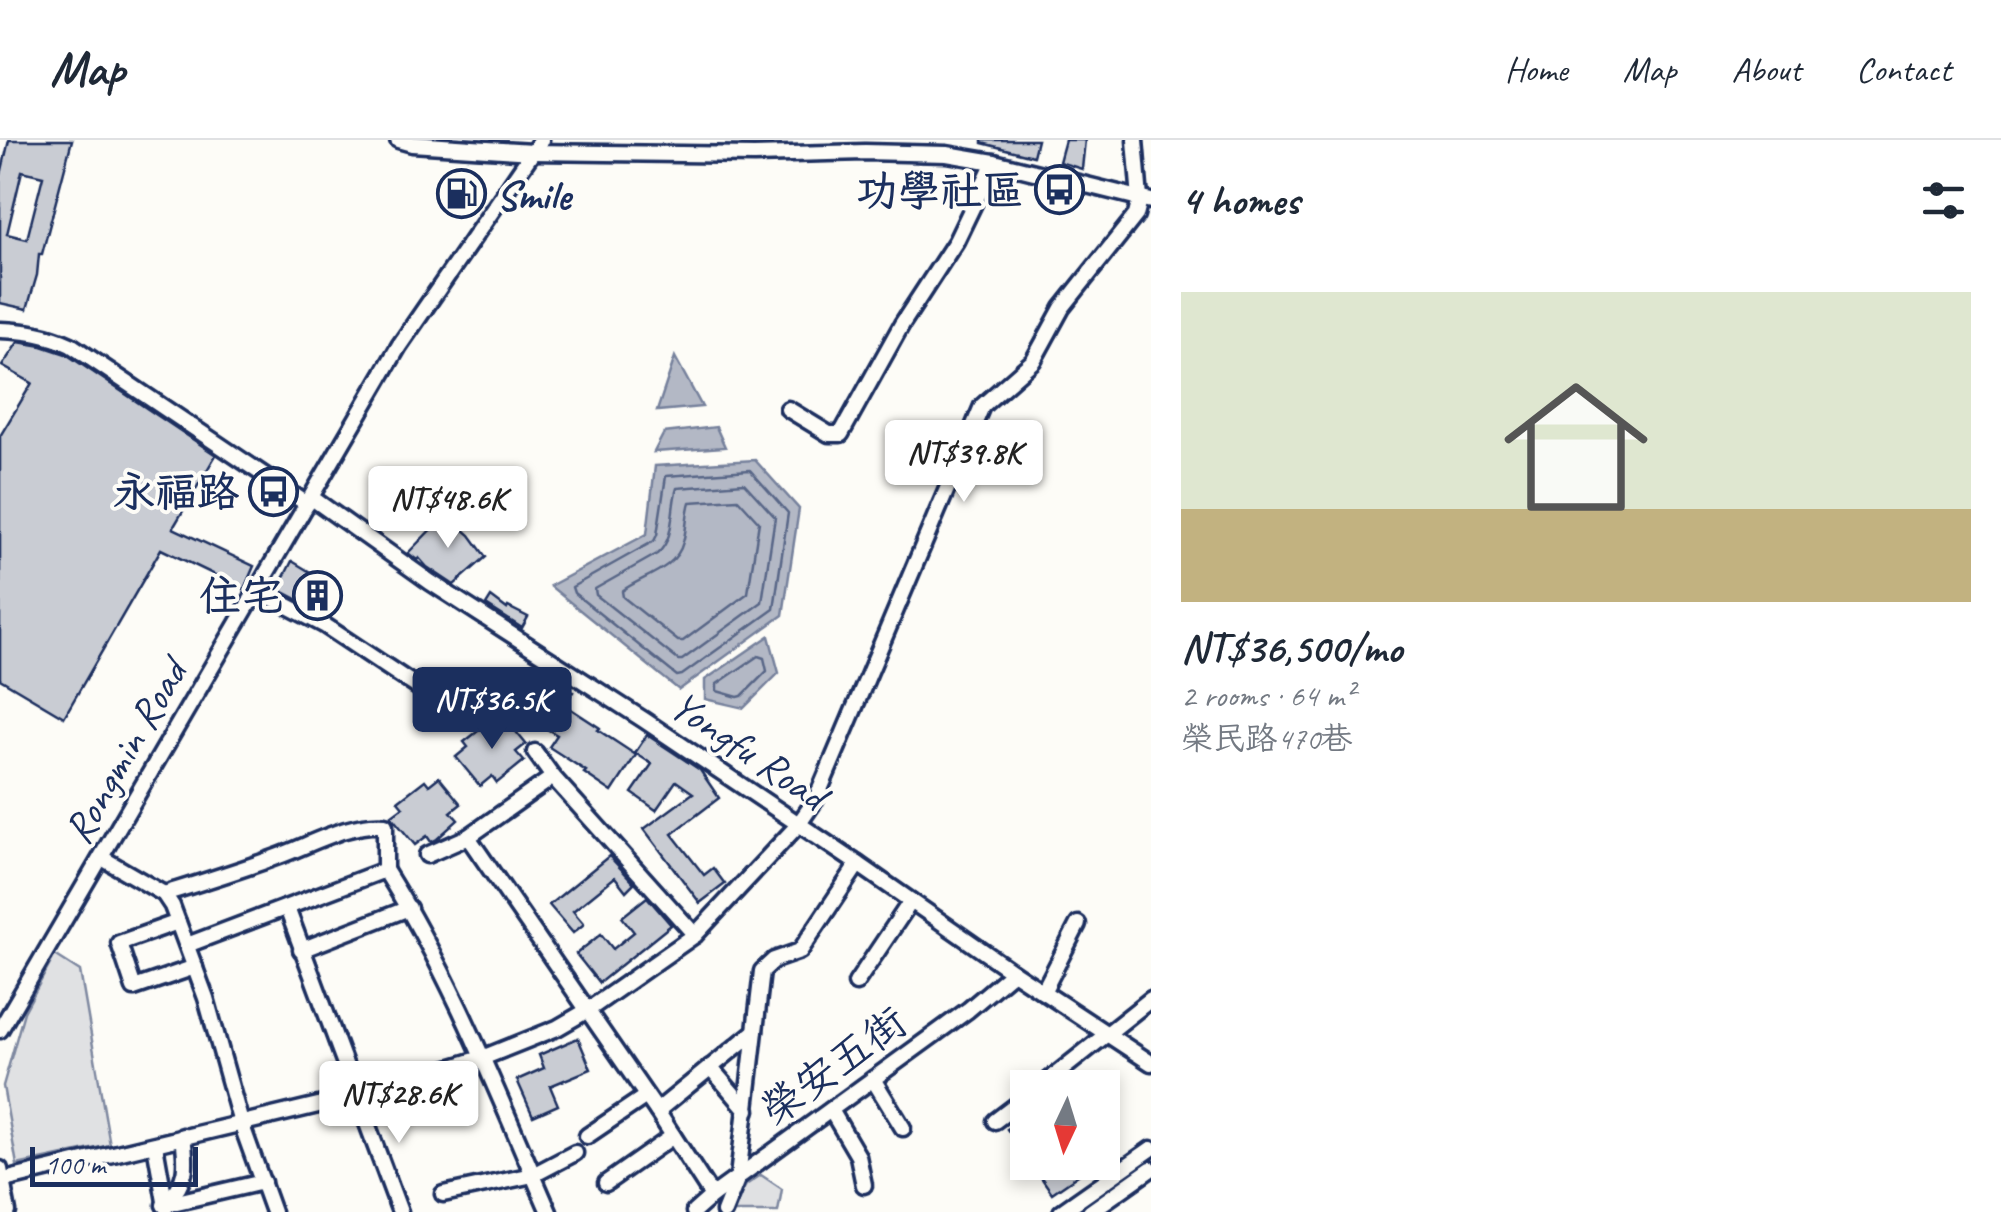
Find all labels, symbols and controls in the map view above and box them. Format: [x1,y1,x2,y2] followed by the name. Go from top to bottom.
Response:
[50,39,125,99] text: Map
[1505,47,1568,92] text: Home
[1623,47,1676,92] text: Map
[1731,47,1801,92] text: About
[1856,47,1951,92] text: Contact
[1033,164,1085,216] bus stop icon: 功學社區
[856,165,1024,218] place label: 功學社區
[435,168,487,220] fuel station icon: Smile
[496,169,573,222] place label: Smile
[1916,173,1971,228] icon: filters
[1181,174,1300,227] text: 4 homes
[1486,357,1666,537] icon: home
[861,420,1067,505] pin: NT$39.8K
[907,432,1021,473] text: NT$39.8K
[248,465,300,517] bus stop icon: 永福路
[113,466,240,519] place label: 永福路
[345,466,551,551] pin: NT$48.6K
[390,478,506,519] text: NT$48.6K
[292,569,344,621] building icon: 住宅
[199,570,283,623] place label: 住宅
[1181,622,1402,675] text: NT$36,500/mo
[52,645,202,853] street label: Rongmin Road
[389,667,595,752] pin: NT$36.5K
[1181,675,1354,716] text: 2 rooms · 64 m²
[435,679,549,720] text: NT$36.5K
[660,679,842,825] street label: Yongfu Road
[1181,718,1352,759] text: 榮民路470巷
[750,995,917,1137] street label: 榮安五街
[296,1061,502,1146] pin: NT$28.6K
[1010,1070,1120,1180] north arrow
[1010,1070,1120,1180] map controls
[341,1073,457,1114] text: NT$28.6K
[30,1142,198,1186] scale bar
[45,1147,105,1182] text: 100 m

